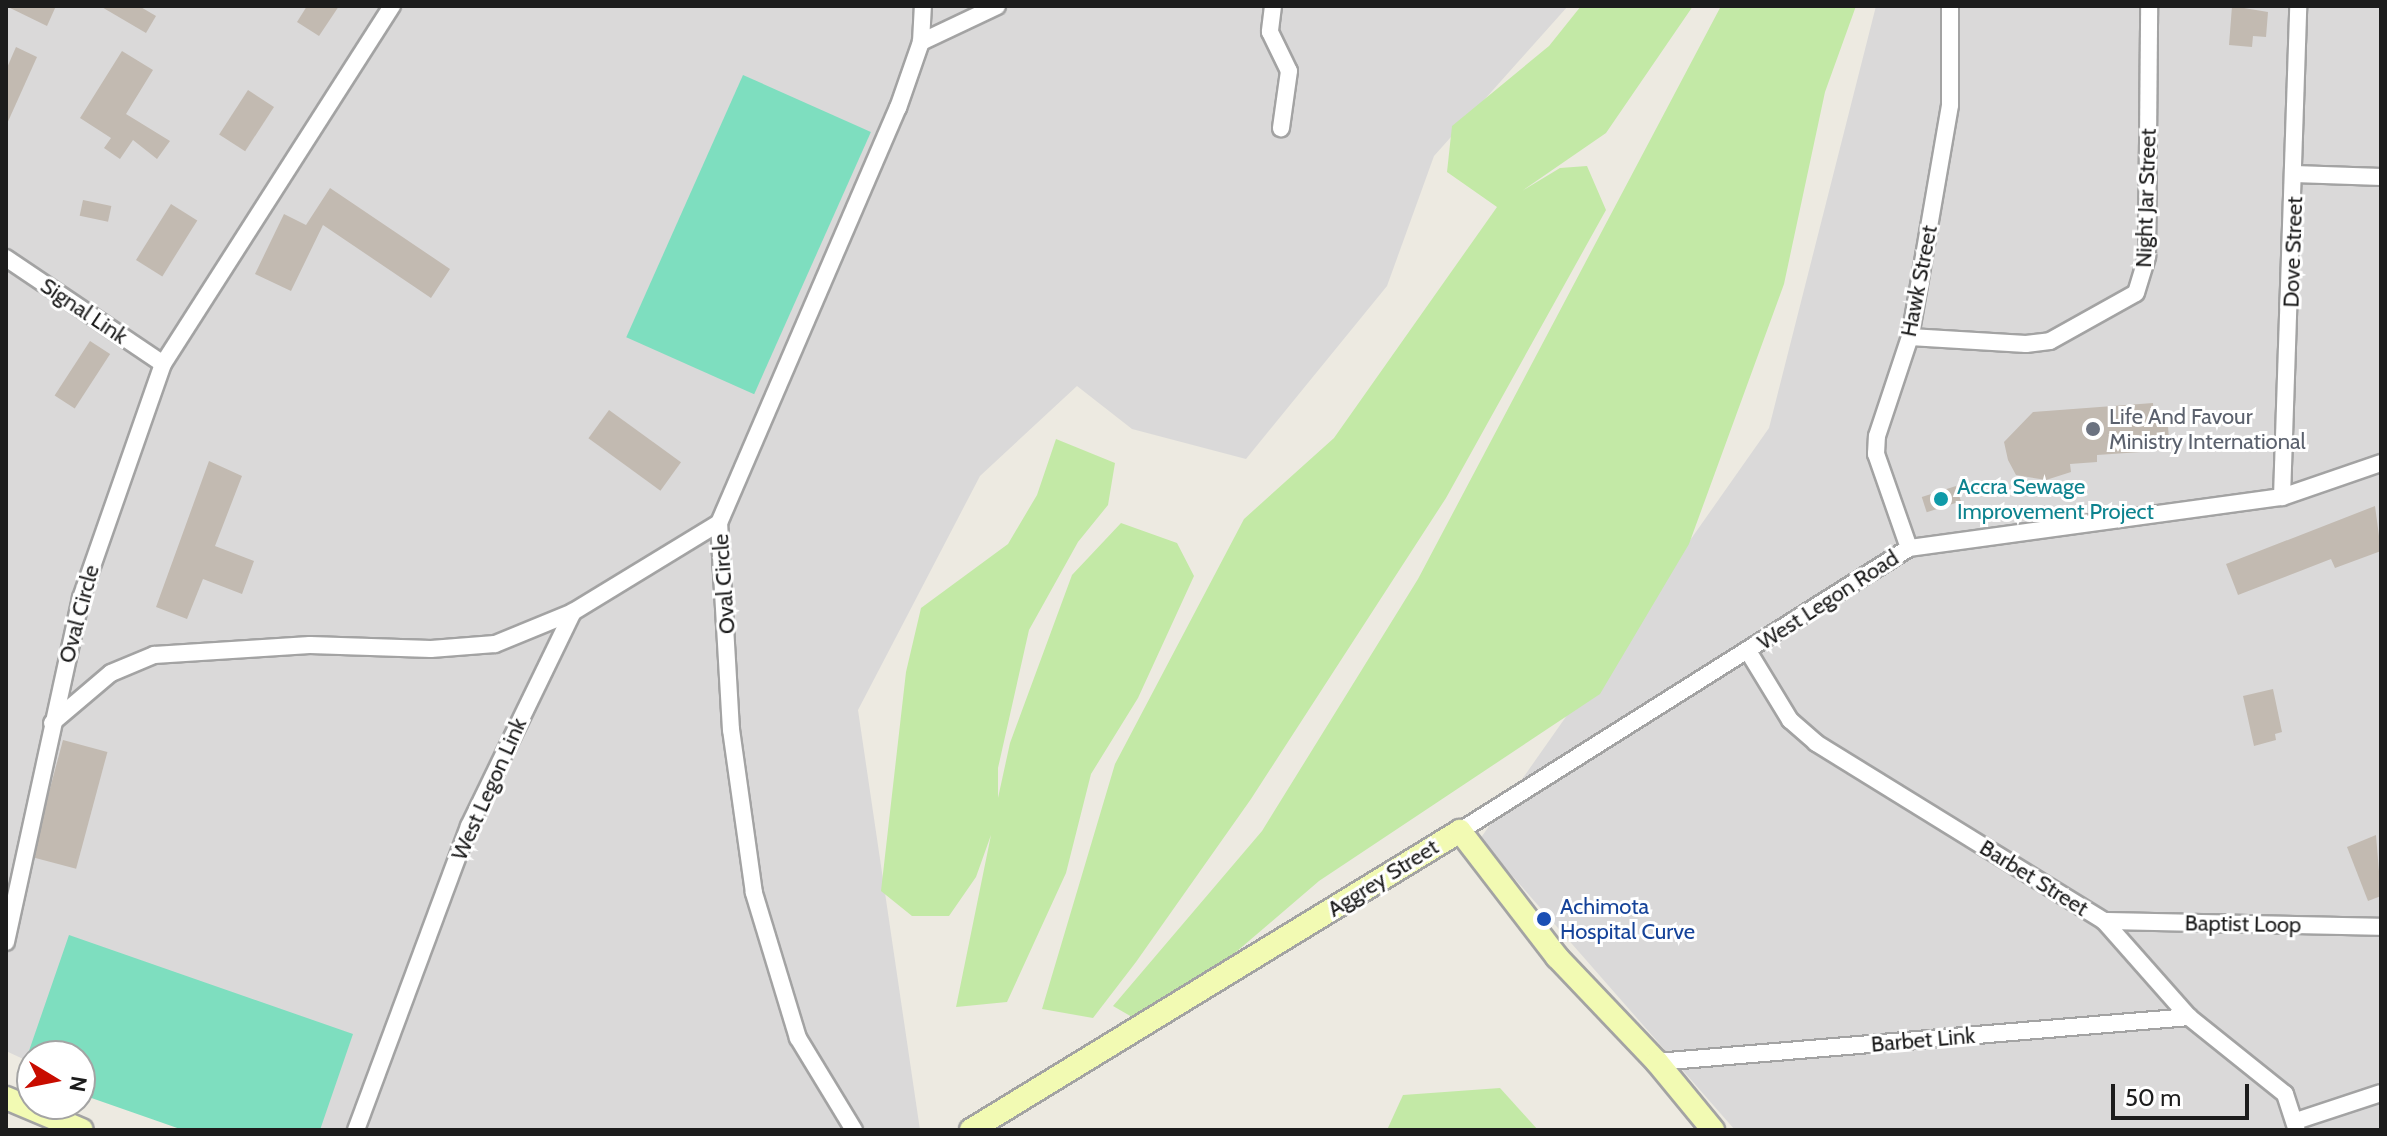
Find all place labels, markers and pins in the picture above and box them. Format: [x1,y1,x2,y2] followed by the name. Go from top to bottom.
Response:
[2109,403,2306,454] place label: Life And Favour Ministry International
[2084,420,2102,438] marker: Life And Favour Ministry International
[1957,473,2154,524] place label: Accra Sewage Improvement Project
[1932,490,1950,508] marker: Accra Sewage Improvement Project
[1560,893,1695,944] place label: Achimota Hospital Curve
[1535,910,1553,928] marker: Achimota Hospital Curve

